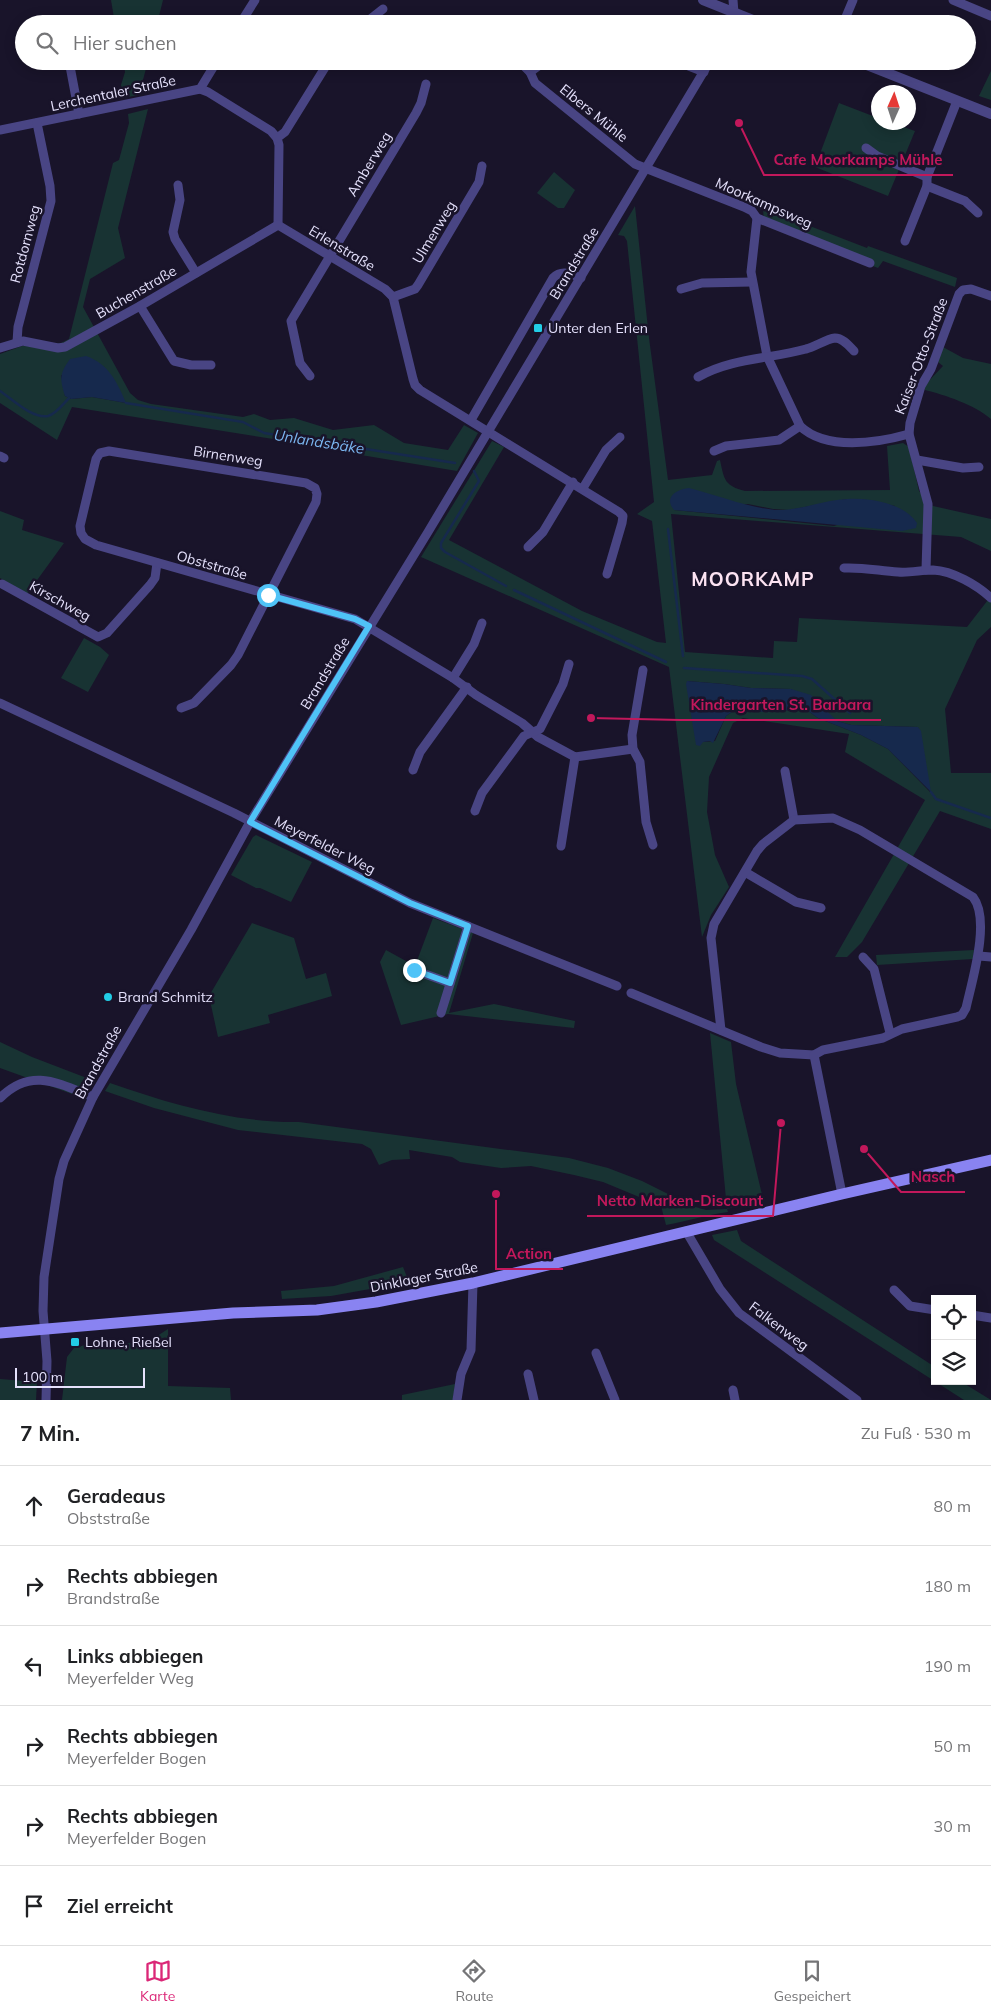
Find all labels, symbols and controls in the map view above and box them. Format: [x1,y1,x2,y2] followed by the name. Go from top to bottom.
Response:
[15,15,976,70] search box
[33,29,61,57] icon: search
[73,31,177,55] text: Hier suchen
[49,71,177,115] street label: Lerchentaler Straße
[556,80,632,146] street label: Elbers Mühle
[871,85,916,130] north arrow
[343,128,395,200] street label: Amberweg
[764,145,953,175] callout: Cafe Moorkamps Mühle
[774,150,942,169] text: Cafe Moorkamps Mühle
[713,174,815,232] street label: Moorkampsweg
[408,197,460,267] street label: Ulmenweg
[6,203,44,285] street label: Rotdornweg
[306,221,378,275] street label: Erlenstraße
[545,224,603,302] street label: Brandstraße
[92,262,180,322] street label: Buchenstraße
[890,295,952,417] street label: Kaiser-Otto-Straße
[548,319,648,337] place label: Unter den Erlen
[532,322,544,334] marker: Unter den Erlen
[273,425,366,458] water label: Unlandsbäke
[192,442,264,470] street label: Birnenweg
[175,546,249,584] street label: Obststraße
[691,567,815,591] district label: MOORKAMP
[26,577,94,625] street label: Kirschweg
[257,584,280,607] route start
[296,634,354,712] street label: Brandstraße
[680,690,881,720] callout: Kindergarten St. Barbara
[691,695,871,714] text: Kindergarten St. Barbara
[271,812,379,878] street label: Meyerfelder Weg
[403,959,426,982] route end
[118,988,213,1006] place label: Brand Schmitz
[102,991,114,1003] marker: Brand Schmitz
[70,1022,126,1102] street label: Brandstraße
[901,1162,965,1192] callout: Nasch
[911,1167,955,1186] text: Nasch
[587,1186,773,1216] callout: Netto Marken-Discount
[597,1191,764,1210] text: Netto Marken-Discount
[496,1239,563,1269] callout: Action
[506,1244,552,1263] text: Action
[369,1258,479,1296] street label: Dinklager Straße
[931,1295,976,1385] map controls
[931,1295,976,1340] button: locate
[746,1298,812,1354] street label: Falkenweg
[85,1333,172,1351] place label: Lohne, Rießel
[69,1336,81,1348] marker: Lohne, Rießel
[931,1340,976,1385] button: layers
[15,1365,145,1388] scale bar
[22,1368,63,1386] text: 100 m
[20,1420,80,1446] text: 7 Min.
[861,1423,971,1443] text: Zu Fuß · 530 m
[67,1484,165,1508] text: Geradeaus
[20,1492,48,1520] icon: ahead
[934,1496,971,1516] text: 80 m
[67,1508,150,1528] text: Obststraße
[67,1564,218,1588] text: Rechts abbiegen
[20,1572,48,1600] icon: right
[924,1576,971,1596] text: 180 m
[67,1588,160,1608] text: Brandstraße
[67,1644,204,1668] text: Links abbiegen
[20,1652,48,1680] icon: left
[924,1656,971,1676] text: 190 m
[67,1668,194,1688] text: Meyerfelder Weg
[67,1724,218,1748] text: Rechts abbiegen
[20,1732,48,1760] icon: right
[934,1736,971,1756] text: 50 m
[67,1748,206,1768] text: Meyerfelder Bogen
[67,1804,218,1828] text: Rechts abbiegen
[20,1812,48,1840] icon: right
[934,1816,971,1836] text: 30 m
[67,1828,206,1848] text: Meyerfelder Bogen
[20,1892,48,1920] icon: arrive
[67,1894,173,1918] text: Ziel erreicht
[140,1957,175,2005] tab: Karte
[455,1957,493,2005] tab: Route
[774,1957,851,2005] tab: Gespeichert

